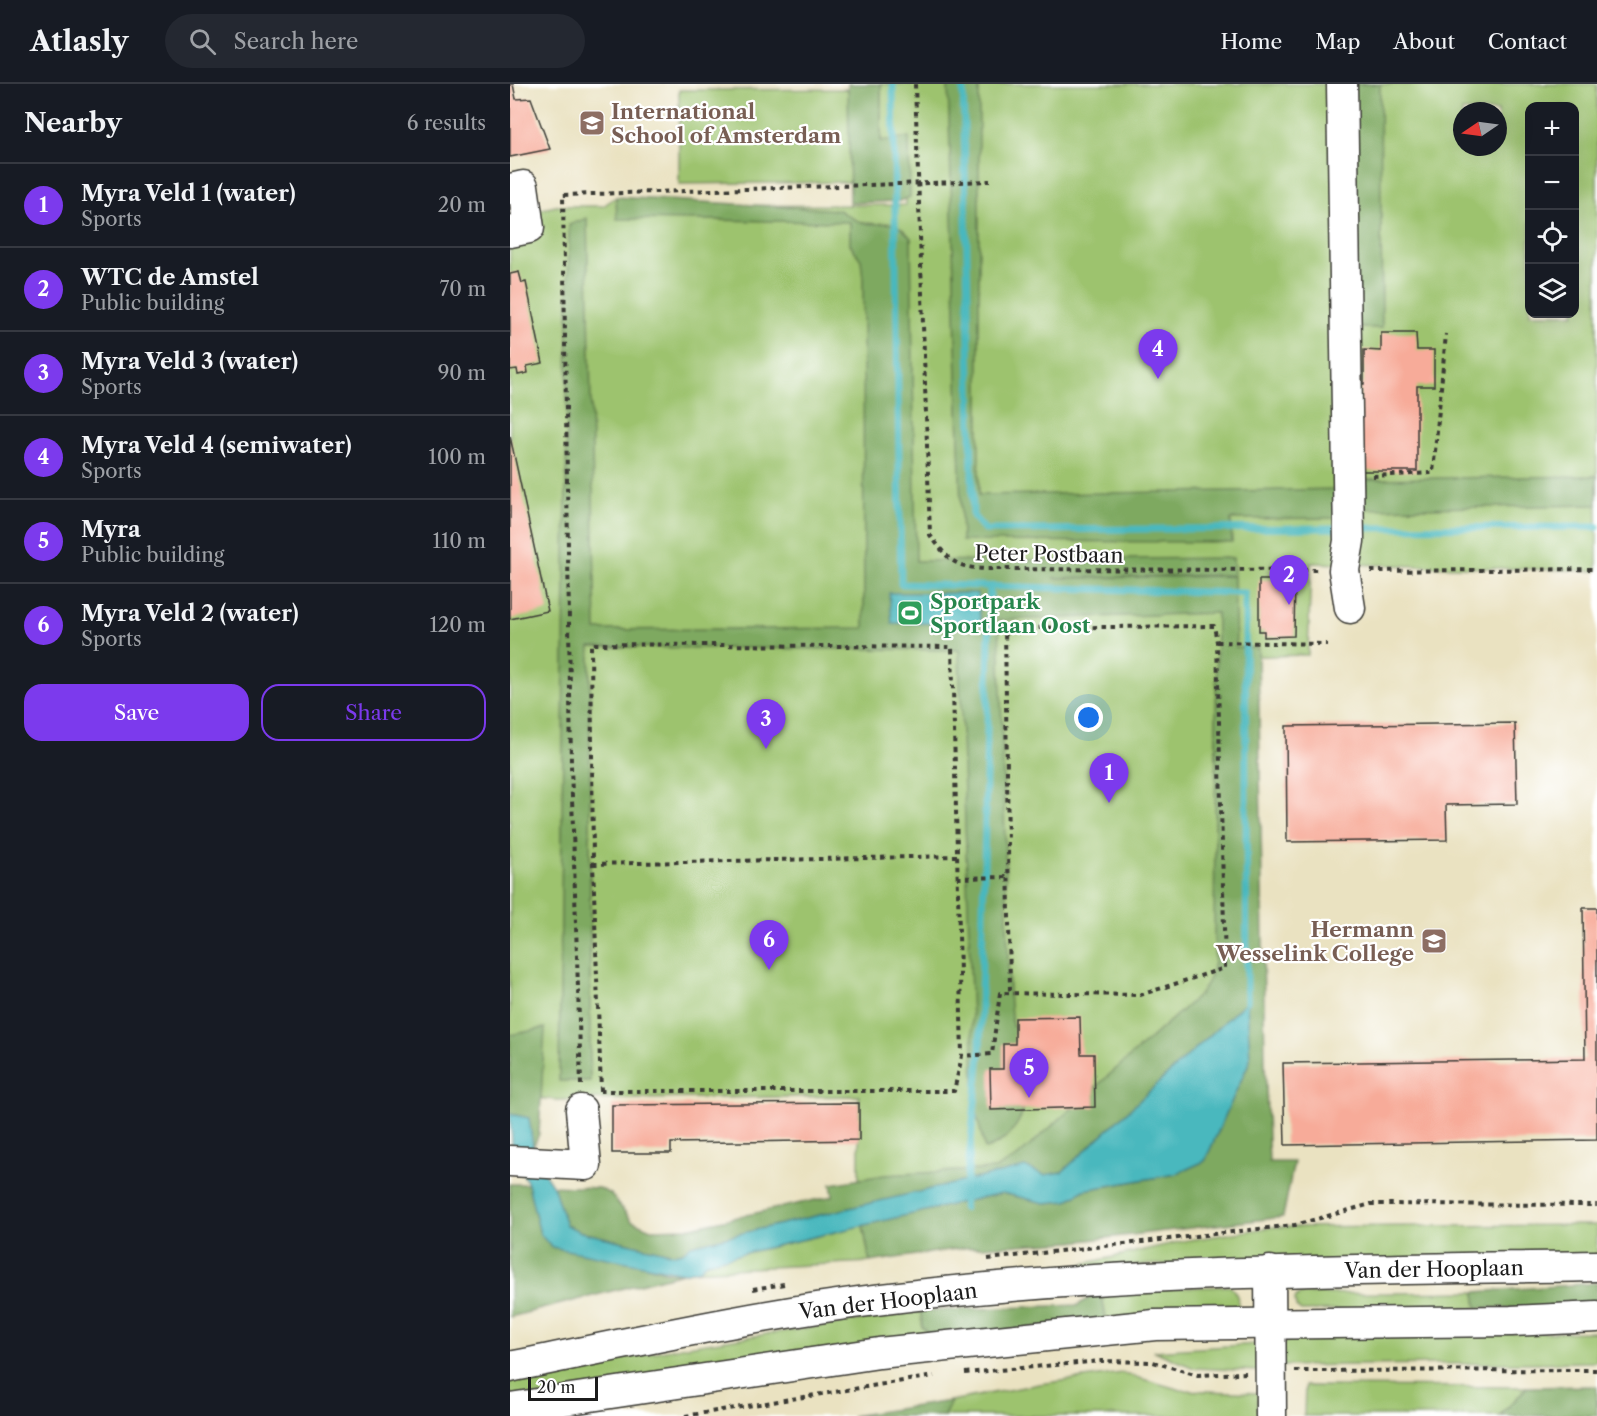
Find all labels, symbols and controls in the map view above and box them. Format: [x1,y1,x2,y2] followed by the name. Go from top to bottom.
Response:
[165,14,585,68] search box
[30,24,129,58] text: Atlasly
[186,25,219,58] icon: search
[234,28,358,55] text: Search here
[1221,29,1282,54] text: Home
[1315,29,1360,54] text: Map
[1393,29,1455,54] text: About
[1488,29,1567,54] text: Contact
[611,99,841,148] place label: International School of Amsterdam
[1453,102,1507,156] north arrow
[1525,102,1579,318] map controls
[1525,102,1579,156] button: +
[24,107,122,139] text: Nearby
[577,108,607,138] school or university icon: International School of Amsterdam
[407,111,486,135] text: 6 results
[1525,156,1579,210] button: −
[81,180,296,207] text: Myra Veld 1 (water)
[39,193,48,217] text: 1
[438,193,486,217] text: 20 m
[81,207,142,231] text: Sports
[1525,210,1579,264] button: locate
[81,264,259,291] text: WTC de Amstel
[1525,264,1579,318] button: layers
[38,277,49,301] text: 2
[440,277,486,301] text: 70 m
[81,291,224,315] text: Public building
[1138,330,1178,379] pin: 4
[81,348,298,375] text: Myra Veld 3 (water)
[38,361,49,385] text: 3
[438,361,486,385] text: 90 m
[81,375,142,399] text: Sports
[81,432,352,459] text: Myra Veld 4 (semiwater)
[38,445,49,469] text: 4
[428,445,486,469] text: 100 m
[81,459,142,483] text: Sports
[81,516,141,543] text: Myra
[38,529,49,553] text: 5
[433,529,486,553] text: 110 m
[974,540,1124,568] street label: Peter Postbaan
[81,543,224,567] text: Public building
[1270,556,1308,605] pin: 2
[930,589,1091,638] place label: Sportpark Sportlaan Oost
[895,598,925,628] sports icon: Sportpark Sportlaan Oost
[81,600,299,627] text: Myra Veld 2 (water)
[38,613,49,637] text: 6
[429,613,486,637] text: 120 m
[81,627,142,651] text: Sports
[24,684,249,741] button: Save
[261,684,486,741] button: Share
[746,700,786,749] pin: 3
[1074,703,1103,732] your location
[1090,754,1128,803] pin: 1
[1215,917,1415,966] place label: Hermann Wesselink College
[750,920,788,970] pin: 6
[1419,926,1449,956] school or university icon: Hermann Wesselink College
[1010,1048,1048,1098] pin: 5
[1343,1255,1524,1283] street label: Van der Hooplaan
[796,1278,979,1324] street label: Van der Hooplaan
[528,1374,598,1402] scale bar
[537,1377,576,1397] text: 20 m

